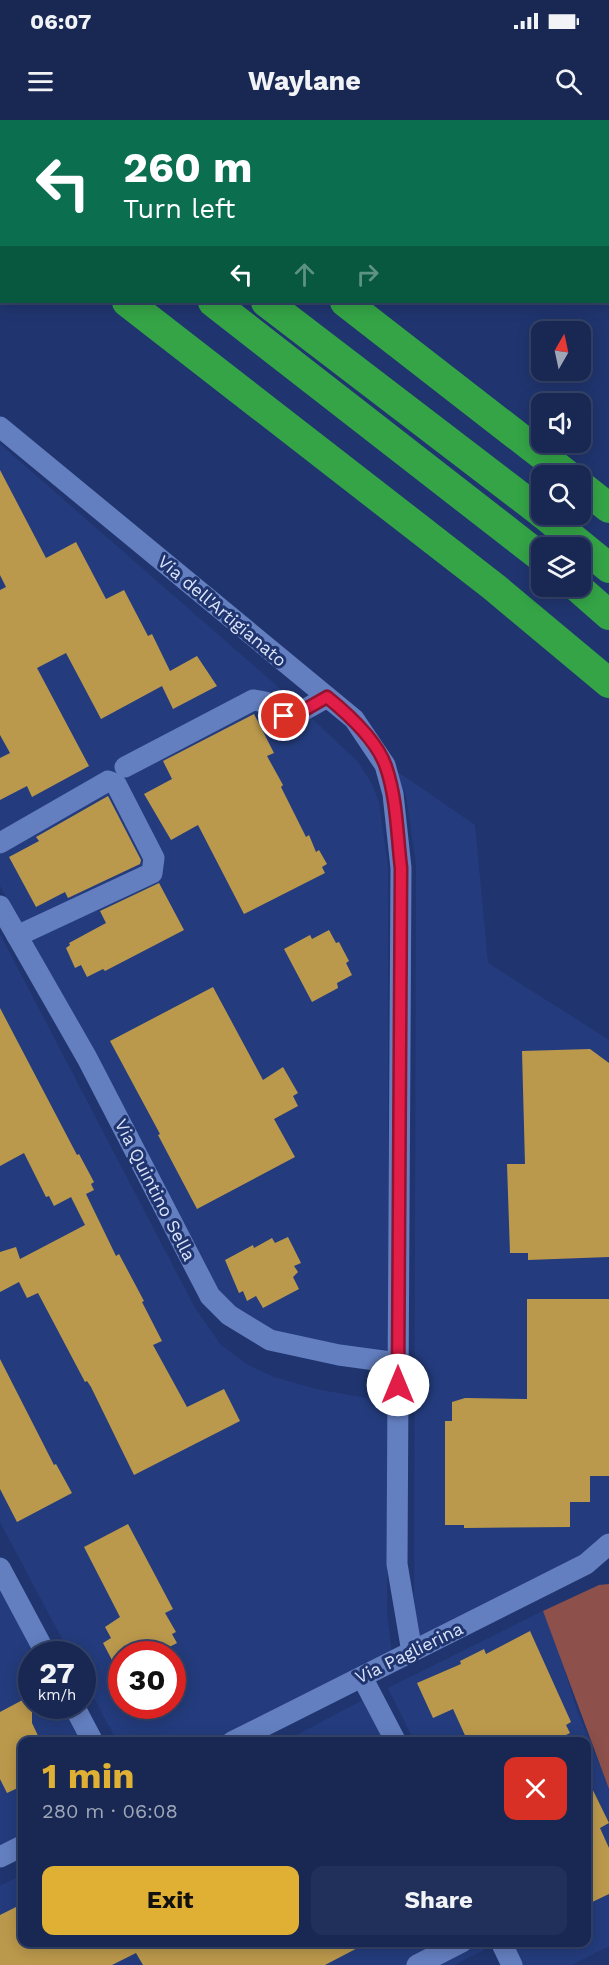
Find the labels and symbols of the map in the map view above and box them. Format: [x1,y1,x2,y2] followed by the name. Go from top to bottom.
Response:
[531,321,591,381] north arrow
[154,551,291,671] street label: Via dell'Artigianato
[258,690,309,741] pin
[111,1115,200,1264] street label: Via Quintino Sella
[366,1353,430,1417] position arrow
[351,1617,466,1688] street label: Via Paglierina
[108,1641,186,1719] speed limit sign: 30

